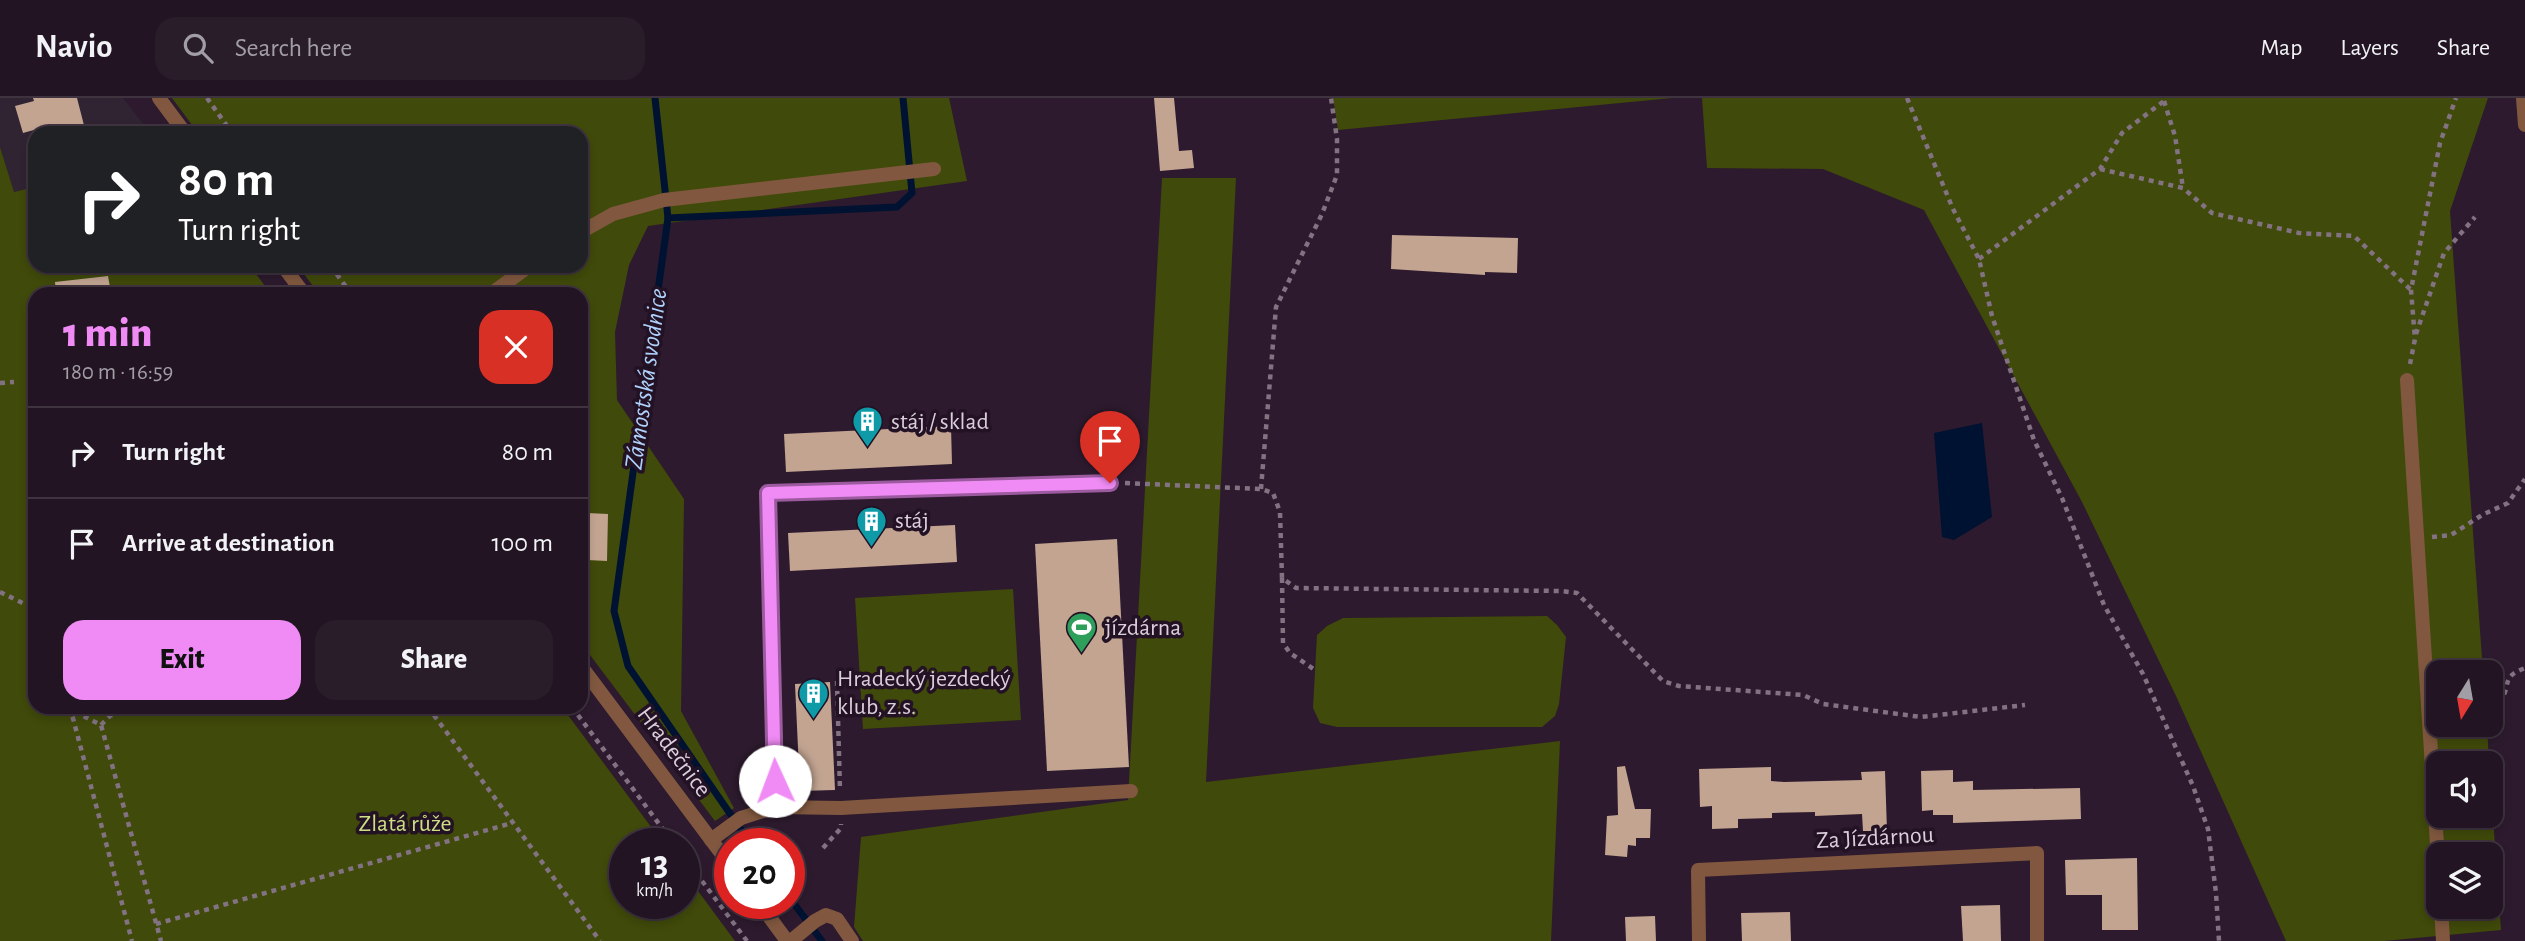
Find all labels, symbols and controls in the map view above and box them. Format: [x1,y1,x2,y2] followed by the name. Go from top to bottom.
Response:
[155,17,645,80] search box
[179,29,217,67] icon: search
[35,31,113,64] text: Navio
[235,35,352,61] text: Search here
[2260,36,2302,60] text: Map
[2340,36,2399,60] text: Layers
[2437,36,2490,60] text: Share
[63,154,154,245] icon: right
[178,156,275,205] text: 80 m
[178,214,300,246] text: Turn right
[620,287,672,471] water label: Zámostská svodnice
[479,310,553,384] button: close
[63,312,152,354] text: 1 min
[63,361,173,384] text: 180 m · 16:59
[851,405,885,449] building icon: stáj / sklad
[891,410,989,434] place label: stáj / sklad
[1080,411,1140,483] pin
[1091,422,1129,460] icon: arrive
[63,434,101,472] icon: right
[122,439,225,465] text: Turn right
[502,439,553,465] text: 80 m
[855,504,889,548] building icon: stáj
[895,509,929,533] place label: stáj
[63,525,101,563] icon: arrive
[122,530,335,556] text: Arrive at destination
[492,530,553,556] text: 100 m
[1065,611,1099,655] sports icon: jízdárna
[1105,616,1181,640] place label: jízdárna
[63,620,301,700] button: Exit
[315,620,553,700] button: Share
[2426,660,2502,737] north arrow
[2426,660,2503,919] map controls
[837,667,1011,719] place label: Hradecký jezdecký klub, z.s.
[797,676,831,720] building icon: Hradecký jezdecký klub, z.s.
[633,703,715,801] street label: Hradečnice
[738,744,812,818] position arrow
[2426,751,2503,828] button: sound
[359,812,452,836] park label: Zlatá růže
[1815,823,1935,853] street label: Za Jízdárnou
[714,828,805,919] speed limit sign: 20
[2426,842,2503,919] button: layers
[641,847,668,882] text: 13
[636,882,673,900] text: km/h

